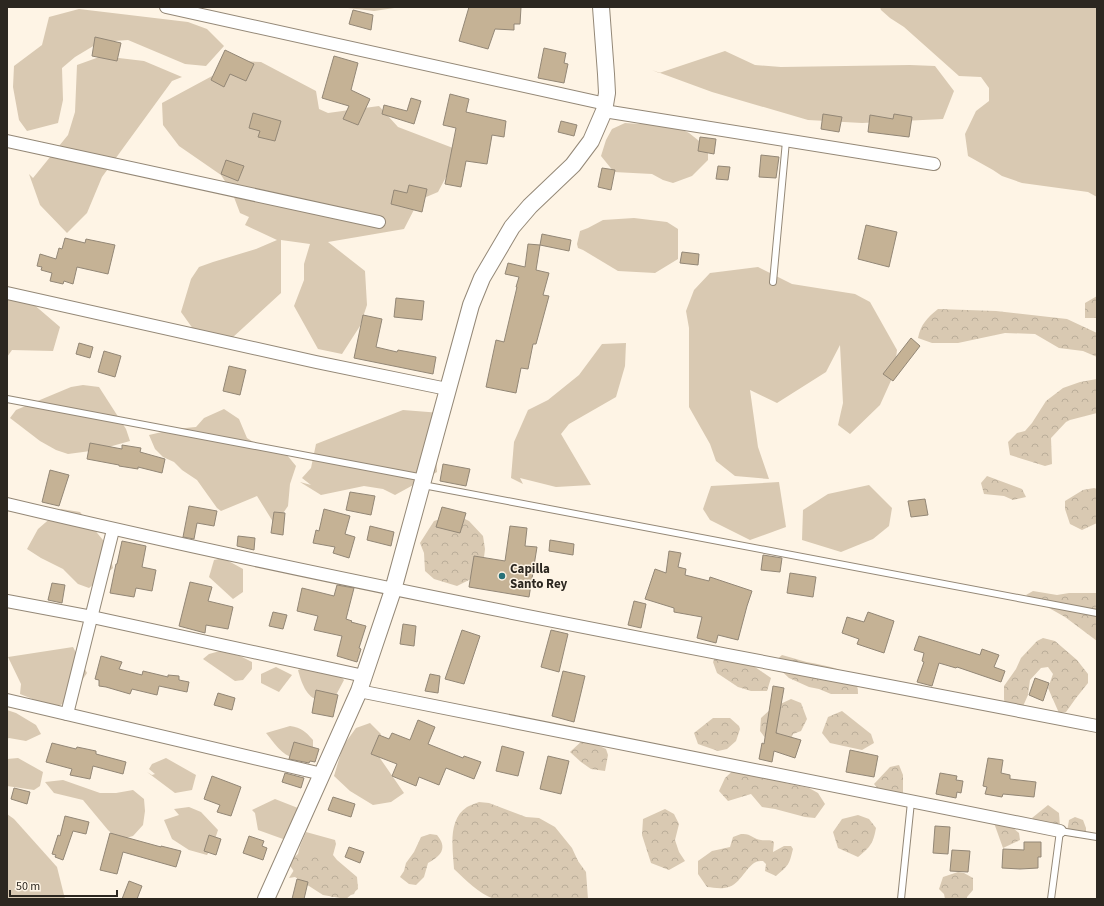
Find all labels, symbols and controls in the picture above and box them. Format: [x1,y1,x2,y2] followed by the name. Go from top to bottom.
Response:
[510,560,568,593] place label: Capilla Santo Rey
[497,571,507,581] marker: Capilla Santo Rey
[10,872,117,898] scale bar
[16,878,40,895] text: 50 m

